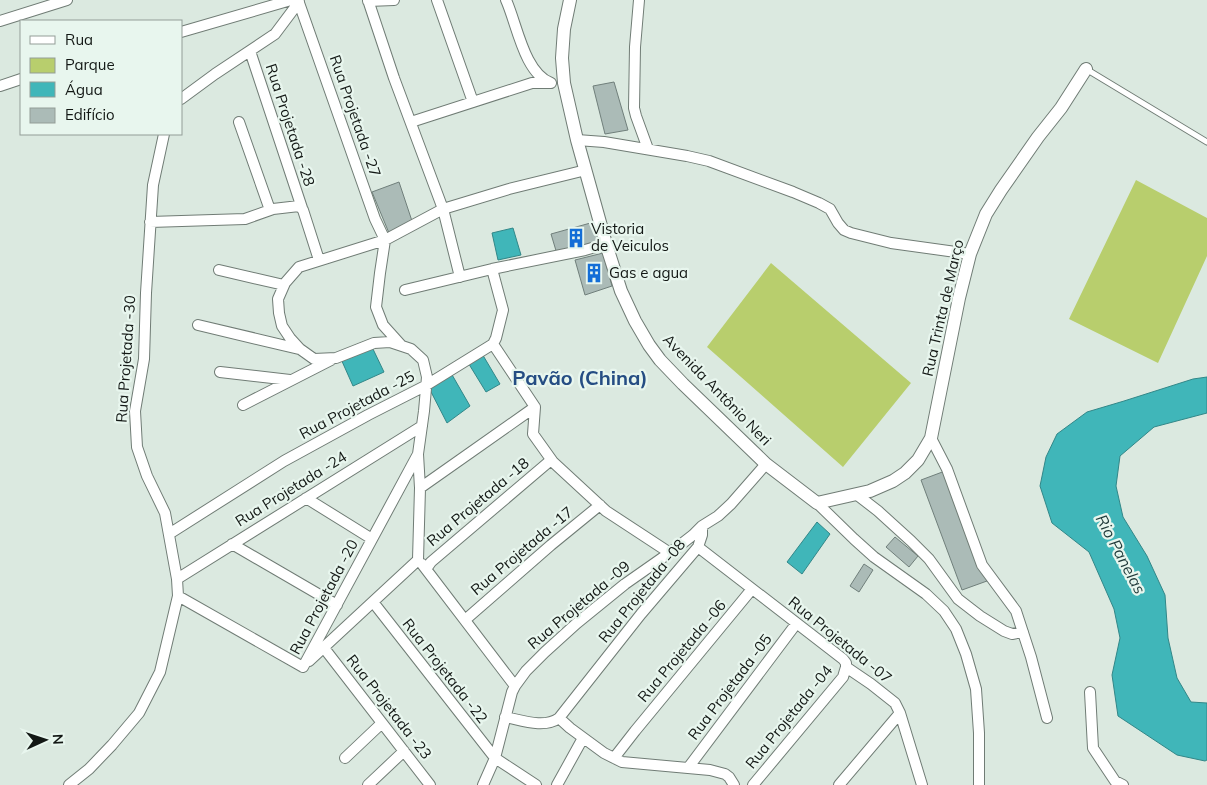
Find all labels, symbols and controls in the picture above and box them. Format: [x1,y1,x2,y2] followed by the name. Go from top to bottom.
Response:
[20,20,182,135] legend
[65,30,93,49] text: Rua
[326,52,385,179] street label: Rua Projetada -27
[65,55,115,74] text: Parque
[262,61,319,189] street label: Rua Projetada -28
[65,80,103,99] text: Água
[65,105,115,124] text: Edifício
[591,219,669,255] place label: Vistoria de Veiculos
[565,227,587,249] building icon: Vistoria de Veiculos
[918,238,968,378] street label: Rua Trinta de Março
[583,262,605,284] building icon: Gas e agua
[609,263,688,282] place label: Gas e agua
[112,295,139,423] street label: Rua Projetada -30
[659,330,775,449] street label: Avenida Antônio Neri
[512,365,648,390] district label: Pavão (China)
[296,366,418,443] street label: Rua Projetada -25
[232,447,350,530] street label: Rua Projetada -24
[423,453,533,550] street label: Rua Projetada -18
[467,502,577,599] street label: Rua Projetada -17
[1092,511,1150,597] water label: Rio Panelas
[594,535,689,646] street label: Rua Projetada -08
[285,536,362,658] street label: Rua Projetada -20
[524,556,634,653] street label: Rua Projetada -09
[785,592,896,687] street label: Rua Projetada -07
[633,596,730,706] street label: Rua Projetada -06
[399,614,492,727] street label: Rua Projetada -22
[684,630,776,743] street label: Rua Projetada -05
[343,650,436,763] street label: Rua Projetada -23
[741,661,836,772] street label: Rua Projetada -04
[20,715,70,765] north arrow
[49,734,67,745] text: N

